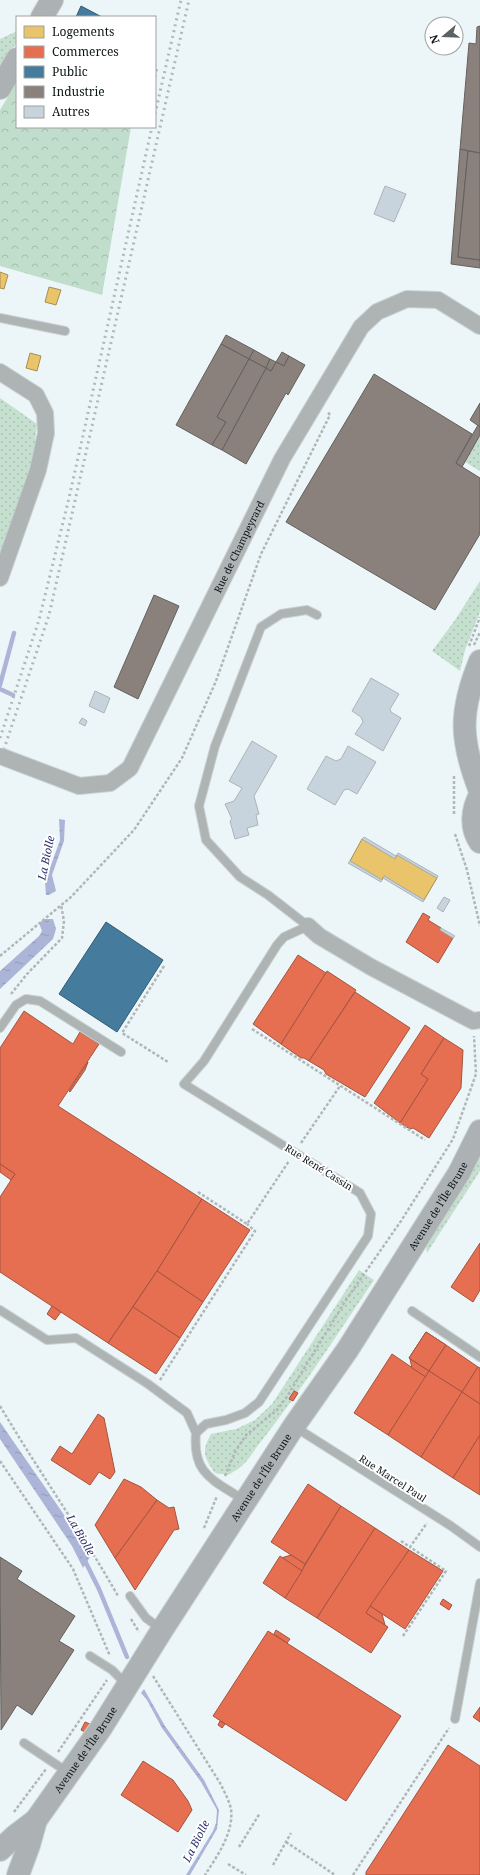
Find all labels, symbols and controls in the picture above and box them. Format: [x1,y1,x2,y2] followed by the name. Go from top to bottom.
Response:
[16,16,156,128] legend
[424,16,464,56] north arrow
[52,23,114,40] text: Logements
[425,33,443,46] text: N
[52,43,119,60] text: Commerces
[52,63,88,80] text: Public
[52,83,105,100] text: Industrie
[52,103,90,120] text: Autres
[210,498,267,595] street label: Rue de Champeyrard
[33,834,58,882] water label: La Biolle
[282,1140,356,1194] street label: Rue René Cassin
[405,1159,471,1253] street label: Avenue de l'Île Brune
[227,1431,294,1524] street label: Avenue de l'Île Brune
[357,1451,429,1505] street label: Rue Marcel Paul
[63,1511,99,1559] water label: La Biolle
[51,1704,120,1795] street label: Avenue de l'Île Brune
[178,1817,213,1865] water label: La Biolle

